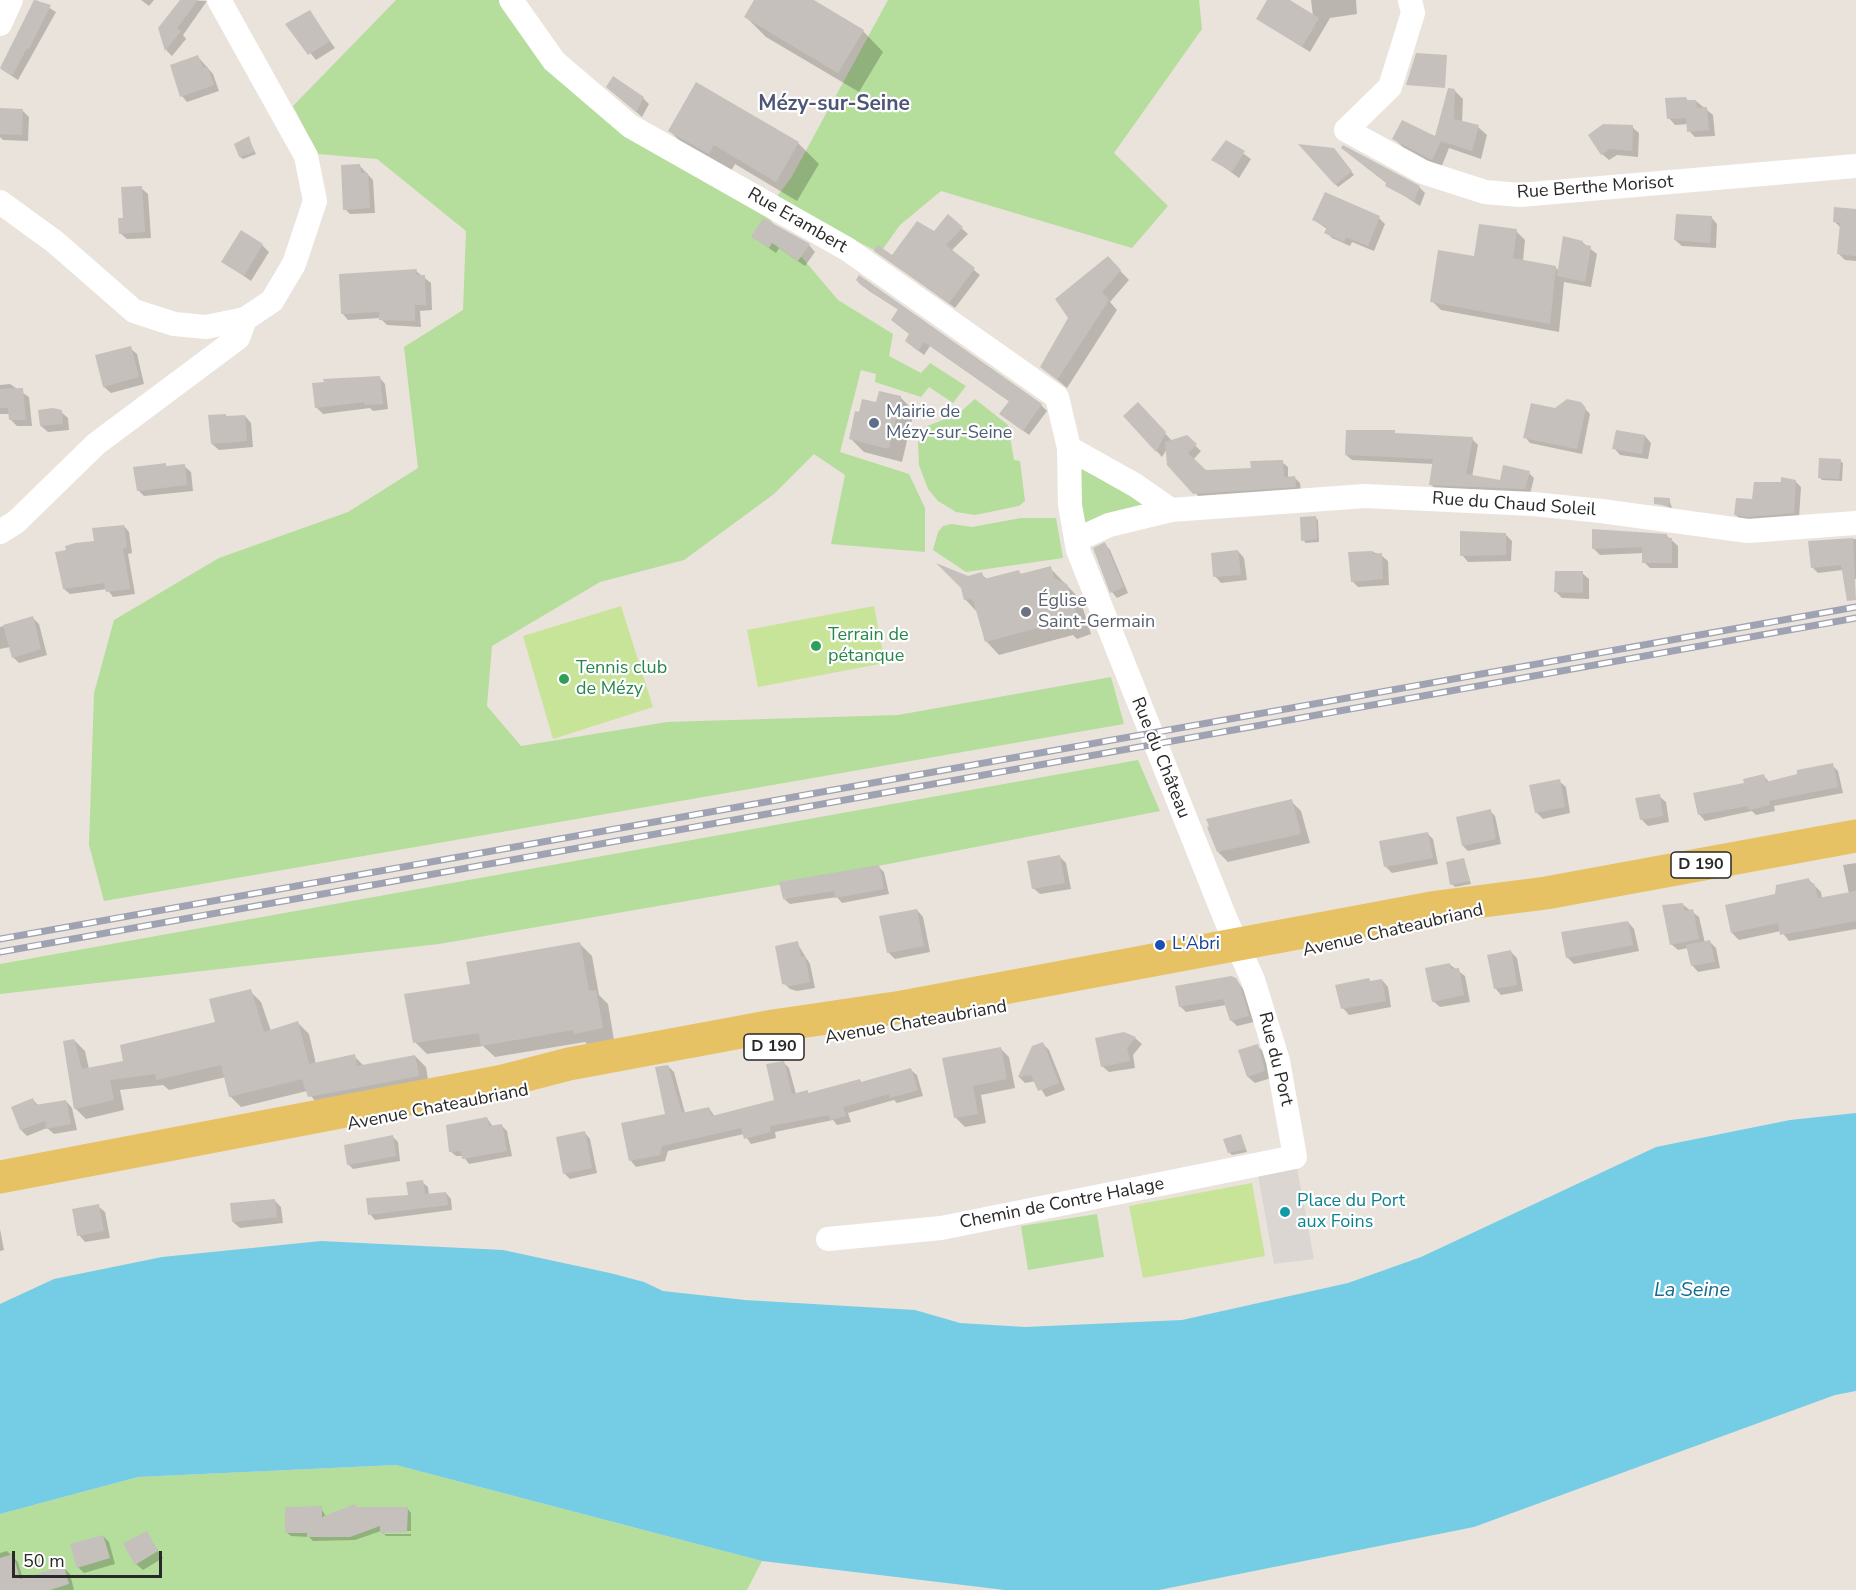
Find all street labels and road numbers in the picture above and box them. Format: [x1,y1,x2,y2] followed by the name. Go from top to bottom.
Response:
[1516,172,1674,204] street label: Rue Berthe Morisot
[743,184,851,258] street label: Rue Erambert
[1431,489,1597,521] street label: Rue du Chaud Soleil
[1126,694,1194,822] street label: Rue du Château
[1671,852,1731,878] road number: D 190
[1301,900,1485,962] street label: Avenue Chateaubriand
[823,996,1009,1050] street label: Avenue Chateaubriand
[1253,1010,1297,1108] street label: Rue du Port
[744,1034,804,1060] road number: D 190
[345,1080,531,1136] street label: Avenue Chateaubriand
[958,1174,1166,1234] street label: Chemin de Contre Halage

